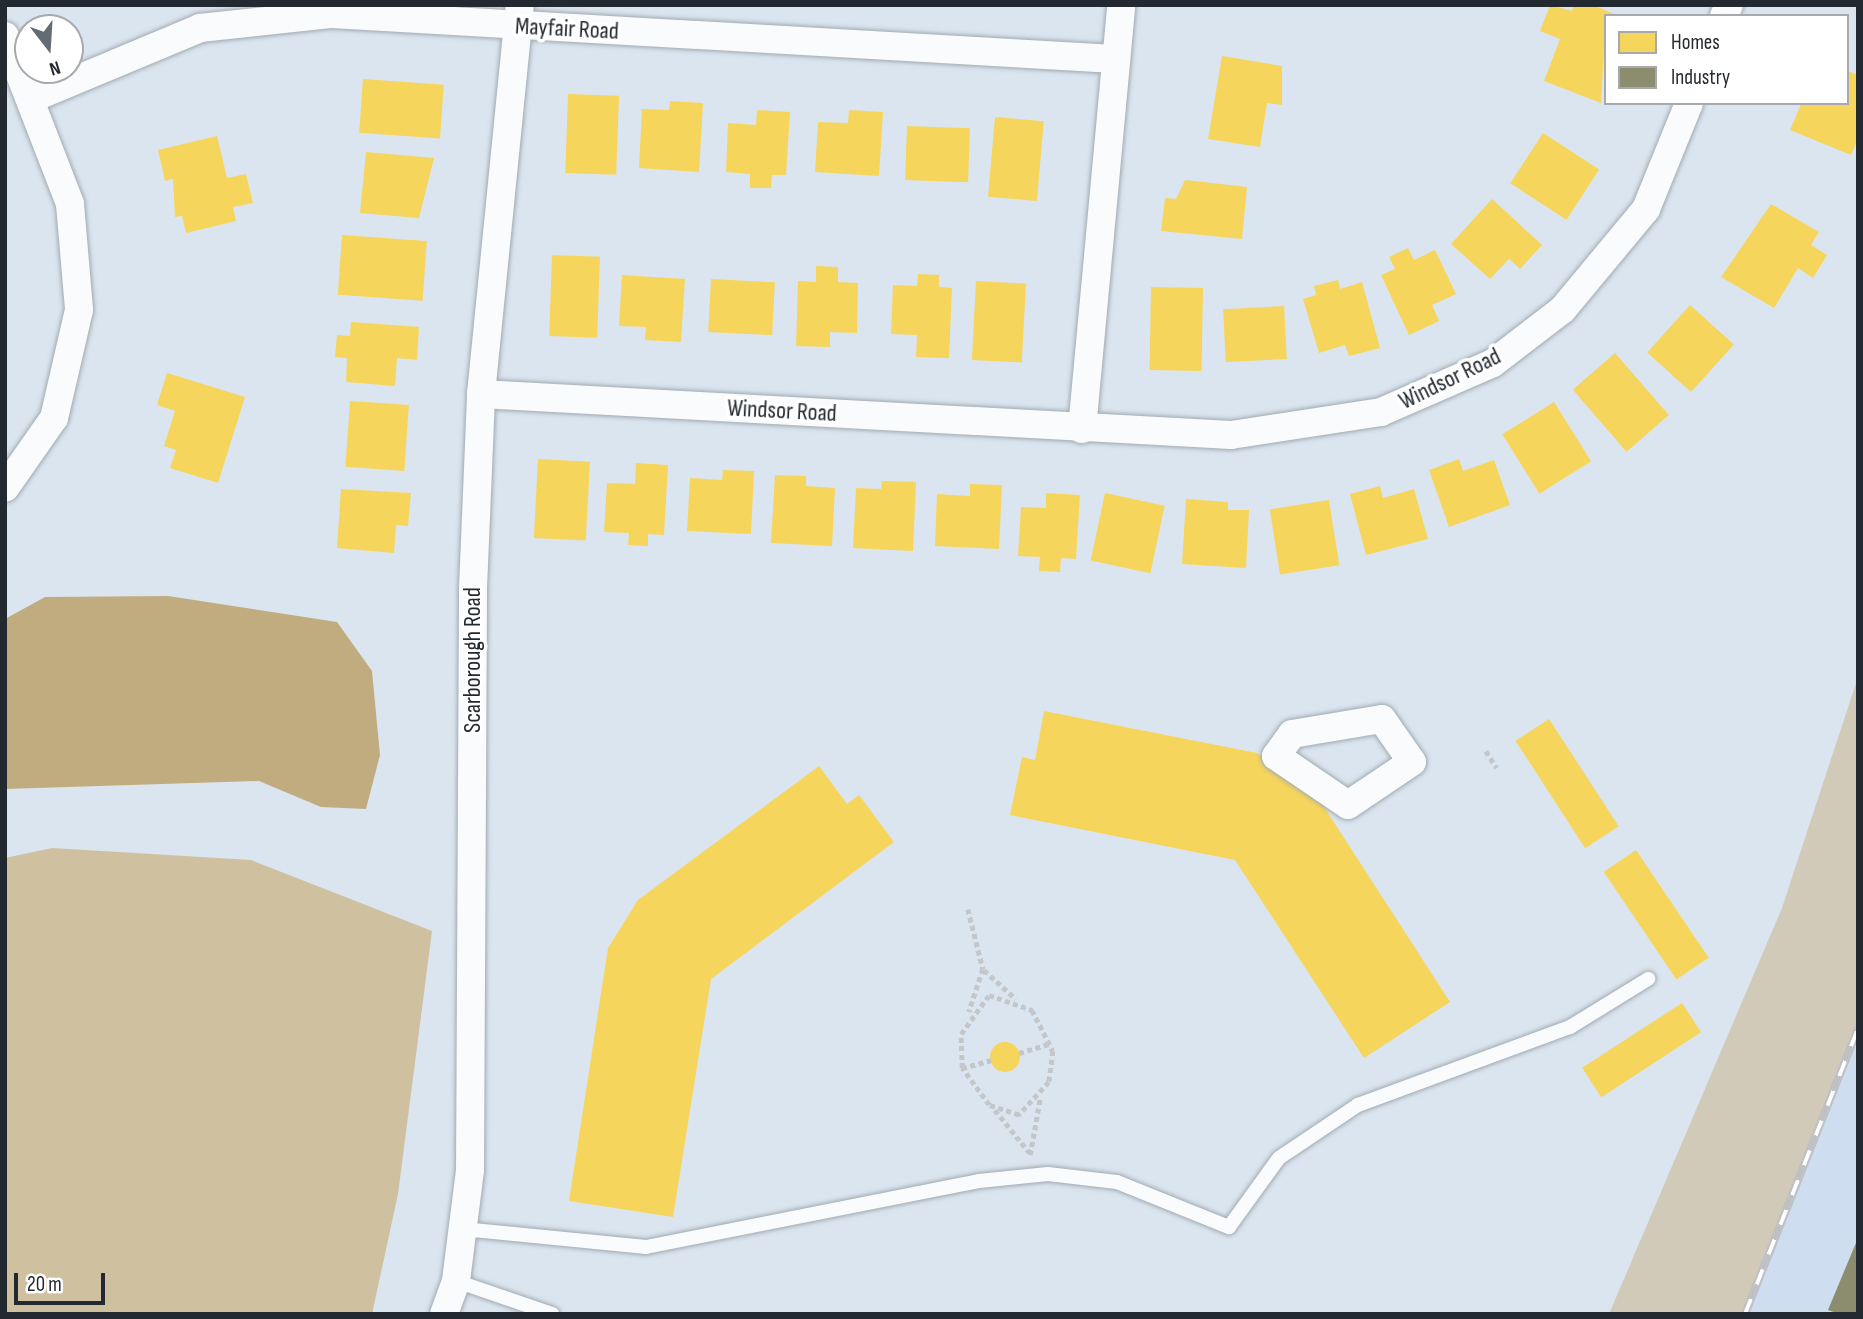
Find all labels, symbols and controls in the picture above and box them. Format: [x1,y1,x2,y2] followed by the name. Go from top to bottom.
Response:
[514,12,620,46] street label: Mayfair Road
[14,14,84,84] north arrow
[1604,14,1849,105] legend
[1671,30,1720,55] text: Homes
[46,55,63,80] text: N
[1671,65,1730,90] text: Industry
[1394,342,1506,416] street label: Windsor Road
[727,394,837,428] street label: Windsor Road
[459,587,487,733] street label: Scarborough Road
[18,1260,108,1304] scale bar
[27,1272,62,1297] text: 20 m

